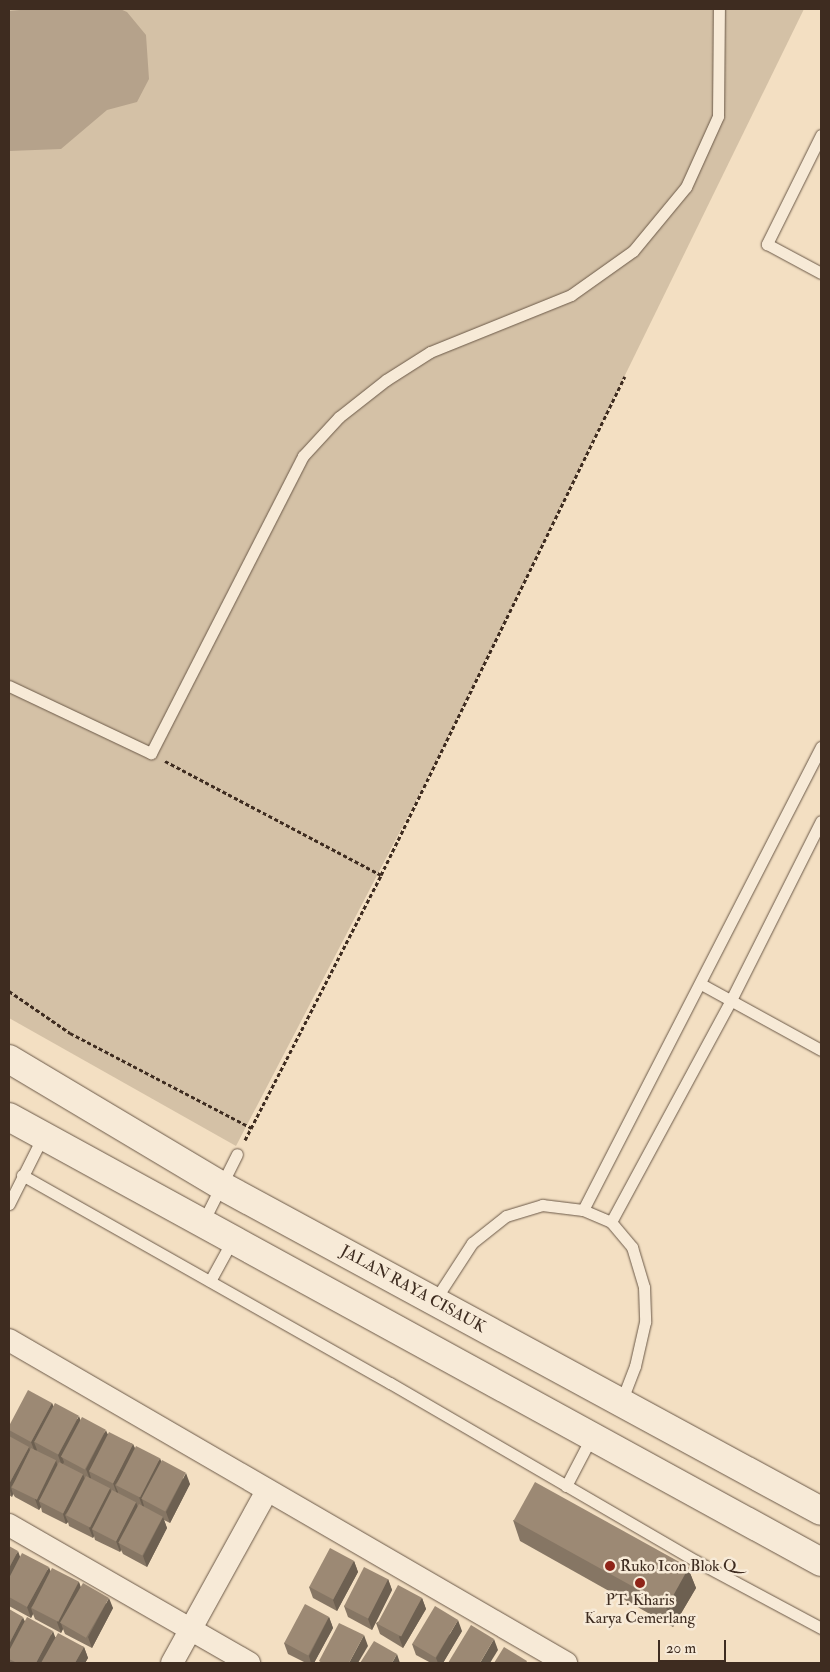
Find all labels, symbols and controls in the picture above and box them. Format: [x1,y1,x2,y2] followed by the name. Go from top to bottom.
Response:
[337,1241,489,1337] street label: JALAN RAYA CISAUK
[620,1556,737,1576] place label: Ruko Icon Blok Q
[604,1560,616,1572] marker: Ruko Icon Blok Q
[634,1577,646,1589] marker: PT. Kharis Karya Cemerlang
[585,1590,695,1628] place label: PT. Kharis Karya Cemerlang
[660,1630,728,1662] scale bar
[666,1639,696,1658] text: 20 m

